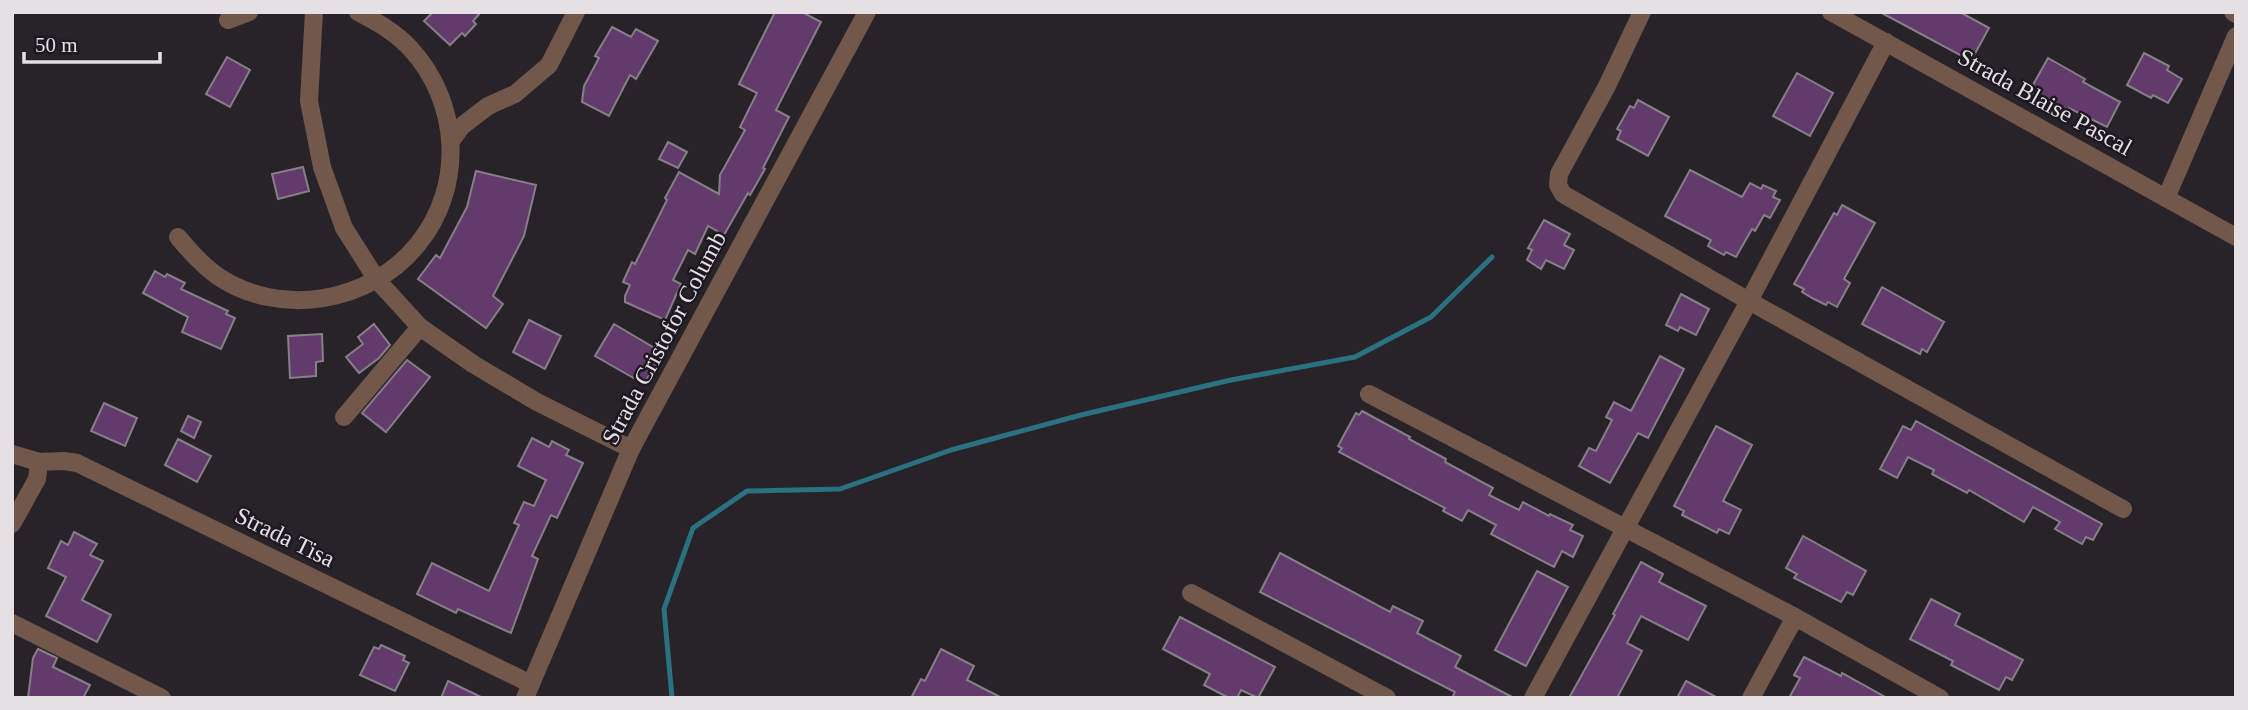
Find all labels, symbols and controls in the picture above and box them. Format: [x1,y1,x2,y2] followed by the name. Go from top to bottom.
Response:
[24,21,161,65] scale bar
[35,33,78,57] text: 50 m
[1954,43,2137,161] street label: Strada Blaise Pascal
[597,227,731,449] street label: Strada Cristofor Columb
[231,502,339,572] street label: Strada Tisa

